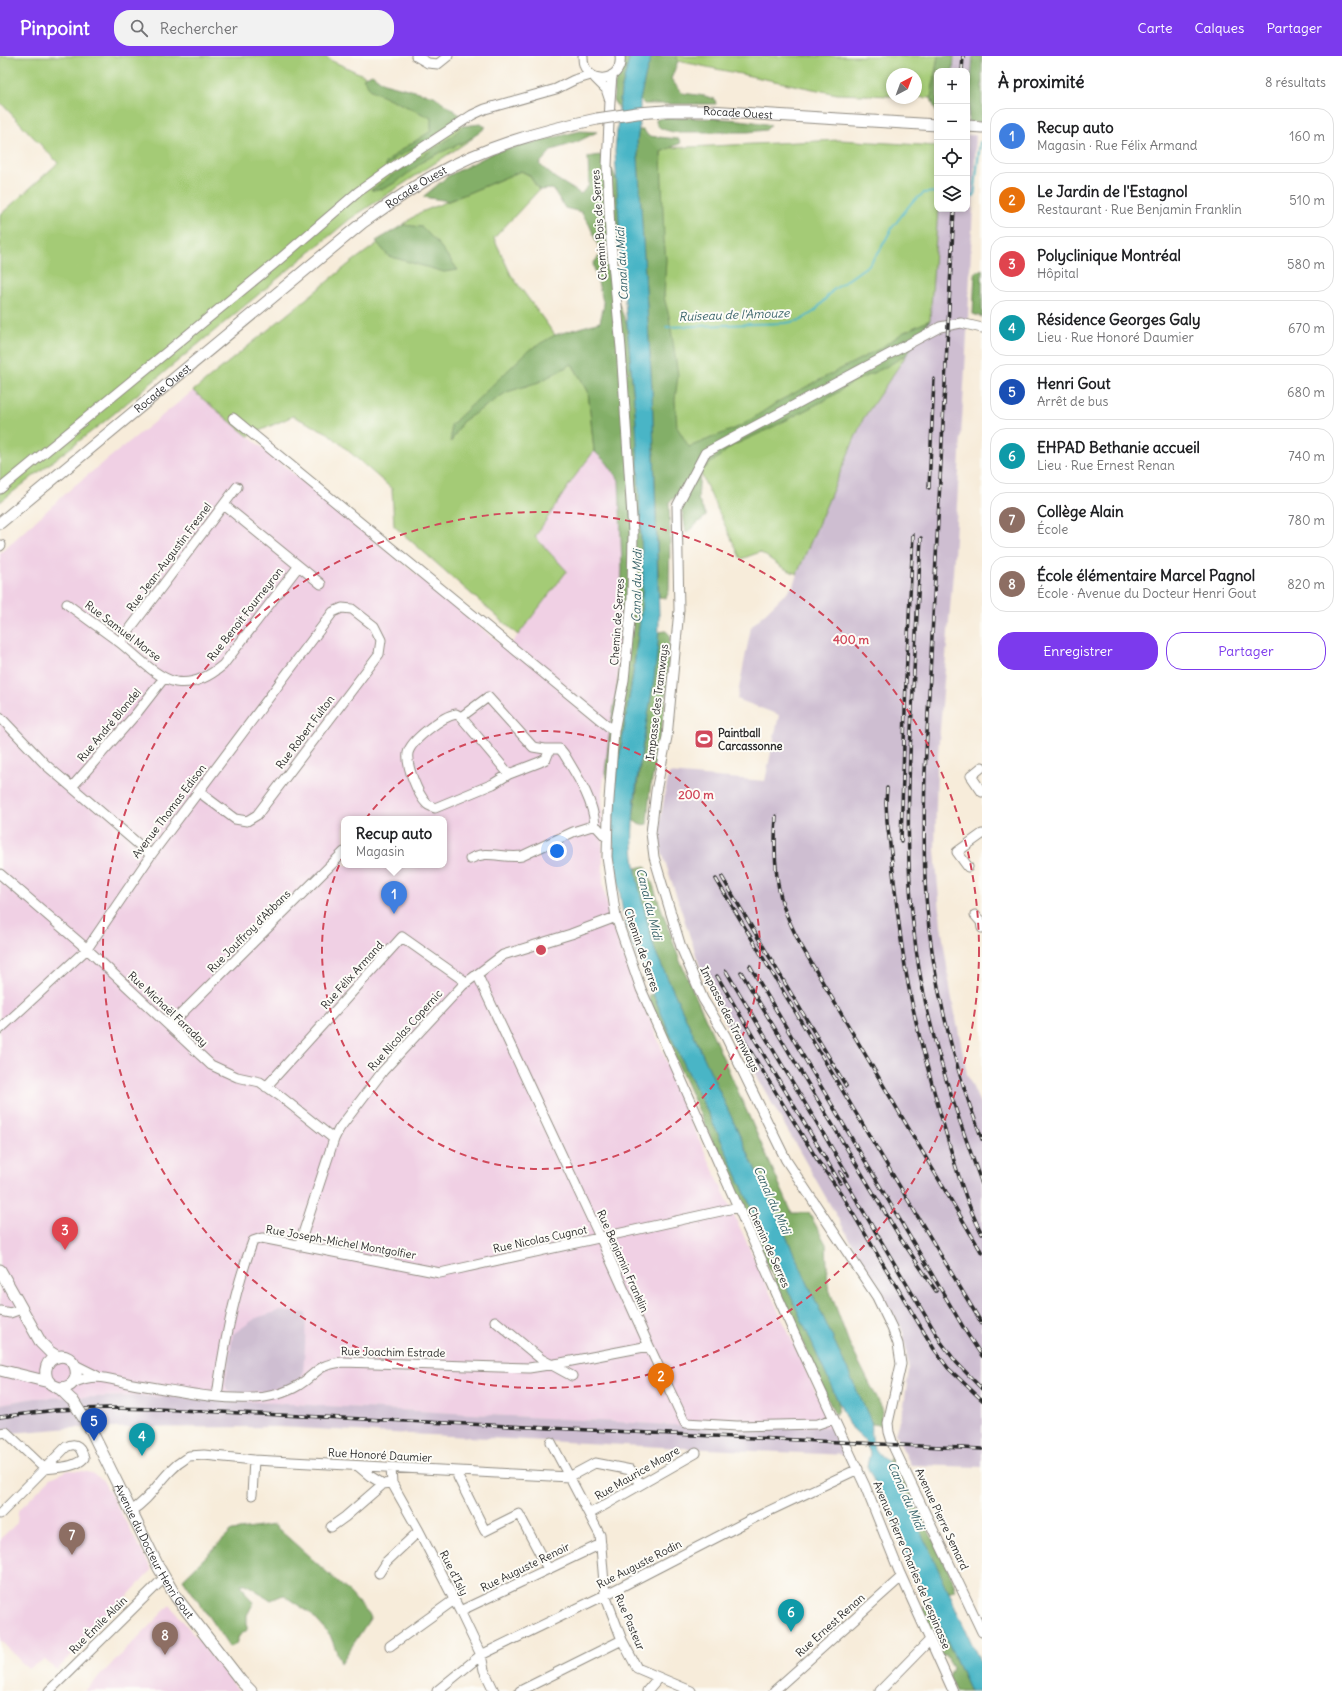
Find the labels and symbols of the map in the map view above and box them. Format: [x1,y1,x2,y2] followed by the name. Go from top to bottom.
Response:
[886,68,922,104] north arrow
[703,104,773,122] street label: Rocade Ouest
[383,163,449,211] street label: Rocade Ouest
[588,169,610,281] street label: Chemin Bois de Serres
[612,226,631,301] water label: Canal du Midi
[678,305,791,324] water label: Ruiseau de l'Amouze
[131,361,194,416] street label: Rocade Ouest
[124,500,214,614] street label: Rue Jean-Augustin Fresnel
[628,548,645,623] water label: Canal du Midi
[204,565,286,663] street label: Rue Benoit Fourneyron
[607,578,627,666] street label: Chemin de Serres
[82,598,164,664] street label: Rue Samuel Morse
[833,632,870,647] text: 400 m
[643,643,671,761] street label: Impasse des Tramways
[74,685,144,765] street label: Rue André Blondel
[273,692,337,772] street label: Rue Robert Fulton
[718,726,783,753] place label: Paintball Carcassonne
[693,728,715,750] sports icon: Paintball Carcassonne
[129,761,209,861] street label: Avenue Thomas Edison
[678,787,714,802] text: 200 m
[547,841,567,861] your location
[633,867,666,942] water label: Canal du Midi
[381,881,407,914] pin: 1
[205,887,293,975] street label: Rue Jouffroy d'Abbans
[621,906,663,994] street label: Chemin de Serres
[318,938,387,1012] street label: Rue Félix Armand
[534,943,548,957] centre of rings
[697,964,763,1074] street label: Impasse des Tramways
[125,968,211,1050] street label: Rue Michaël Faraday
[365,986,445,1073] street label: Rue Nicolas Copernic
[751,1163,795,1237] water label: Canal du Midi
[745,1204,793,1290] street label: Chemin de Serres
[594,1208,652,1314] street label: Rue Benjamin Franklin
[52,1217,78,1250] pin: 3
[265,1222,418,1262] street label: Rue Joseph-Michel Montgolfier
[492,1222,589,1256] street label: Rue Nicolas Cugnot
[341,1344,445,1360] street label: Rue Joachim Estrade
[648,1363,674,1396] pin: 2
[81,1408,107,1441] pin: 5
[129,1423,155,1456] pin: 4
[592,1443,682,1503] street label: Rue Maurice Magre
[328,1445,433,1465] street label: Rue Honoré Daumier
[885,1459,929,1533] water label: Canal du Midi
[912,1466,972,1573] street label: Avenue Pierre Semard
[870,1479,954,1651] street label: Avenue Pierre Charles de Lespinasse
[112,1481,197,1621] street label: Avenue du Docteur Henri Gout
[59,1522,85,1555] pin: 7
[594,1537,684,1591] street label: Rue Auguste Rodin
[478,1539,572,1595] street label: Rue Auguste Renoir
[437,1548,471,1598] street label: Rue d'Isly
[793,1590,867,1660] street label: Rue Ernest Renan
[65,1592,130,1657] street label: Rue Émile Alain
[612,1592,648,1653] street label: Rue Pasteur
[778,1599,804,1632] pin: 6
[152,1622,178,1655] pin: 8

